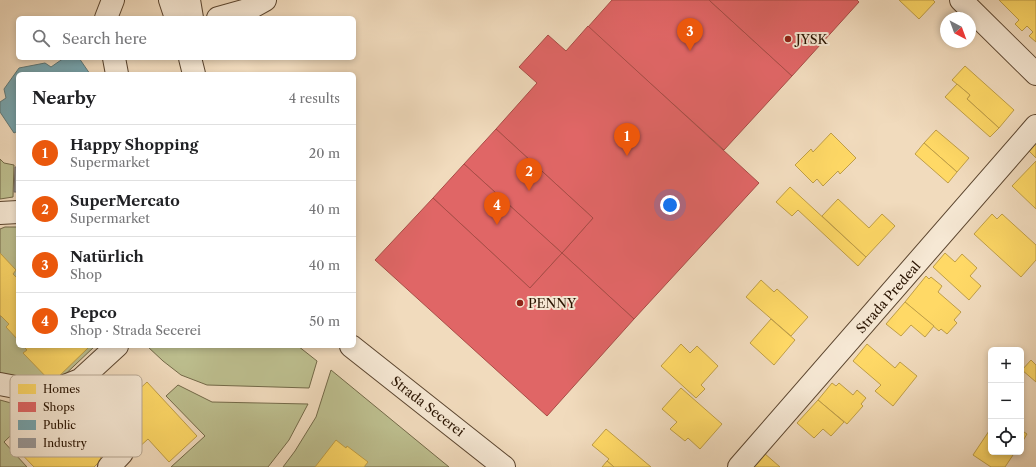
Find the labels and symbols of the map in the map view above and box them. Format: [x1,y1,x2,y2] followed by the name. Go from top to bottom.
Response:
[940,12,976,48] north arrow
[677,18,703,51] pin: 3
[794,31,829,47] place label: JYSK
[783,34,793,44] marker: JYSK
[614,123,640,156] pin: 1
[516,158,542,191] pin: 2
[484,192,510,225] pin: 4
[660,195,680,215] your location
[852,258,924,336] street label: Strada Predeal
[528,295,577,311] place label: PENNY
[515,298,525,308] marker: PENNY
[388,372,468,440] street label: Strada Secerei
[10,375,142,457] legend
[43,382,80,396] text: Homes
[43,400,75,414] text: Shops
[43,418,76,432] text: Public
[43,436,88,450] text: Industry

